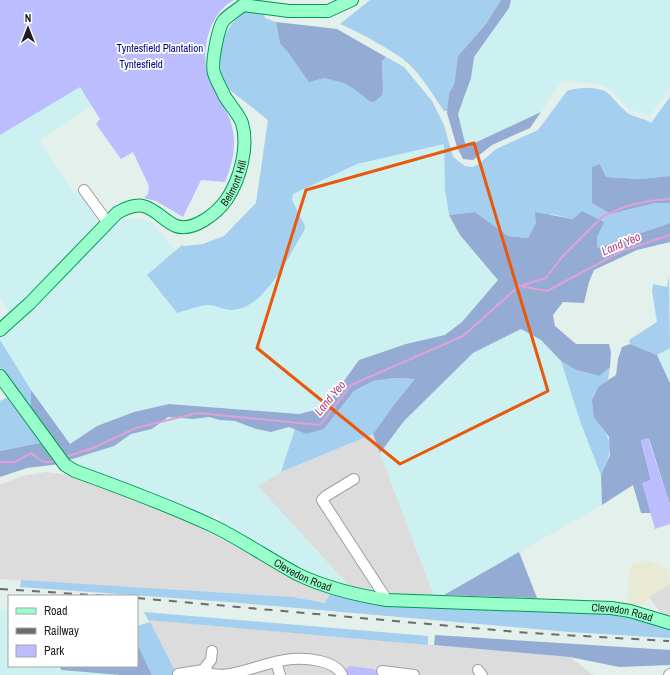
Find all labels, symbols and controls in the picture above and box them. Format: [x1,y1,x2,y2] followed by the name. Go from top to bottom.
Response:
[8,8,48,48] north arrow
[25,11,31,25] text: N
[117,41,203,55] park label: Tyntesfield Plantation
[119,57,163,71] park label: Tyntesfield
[217,159,249,209] street label: Belmont Hill
[599,228,643,259] water label: Land Yeo
[311,377,350,419] water label: Land Yeo
[271,555,334,594] street label: Clevedon Road
[8,595,138,667] legend
[591,600,655,624] street label: Clevedon Road
[44,603,68,619] text: Road
[44,623,79,639] text: Railway
[44,643,64,659] text: Park

